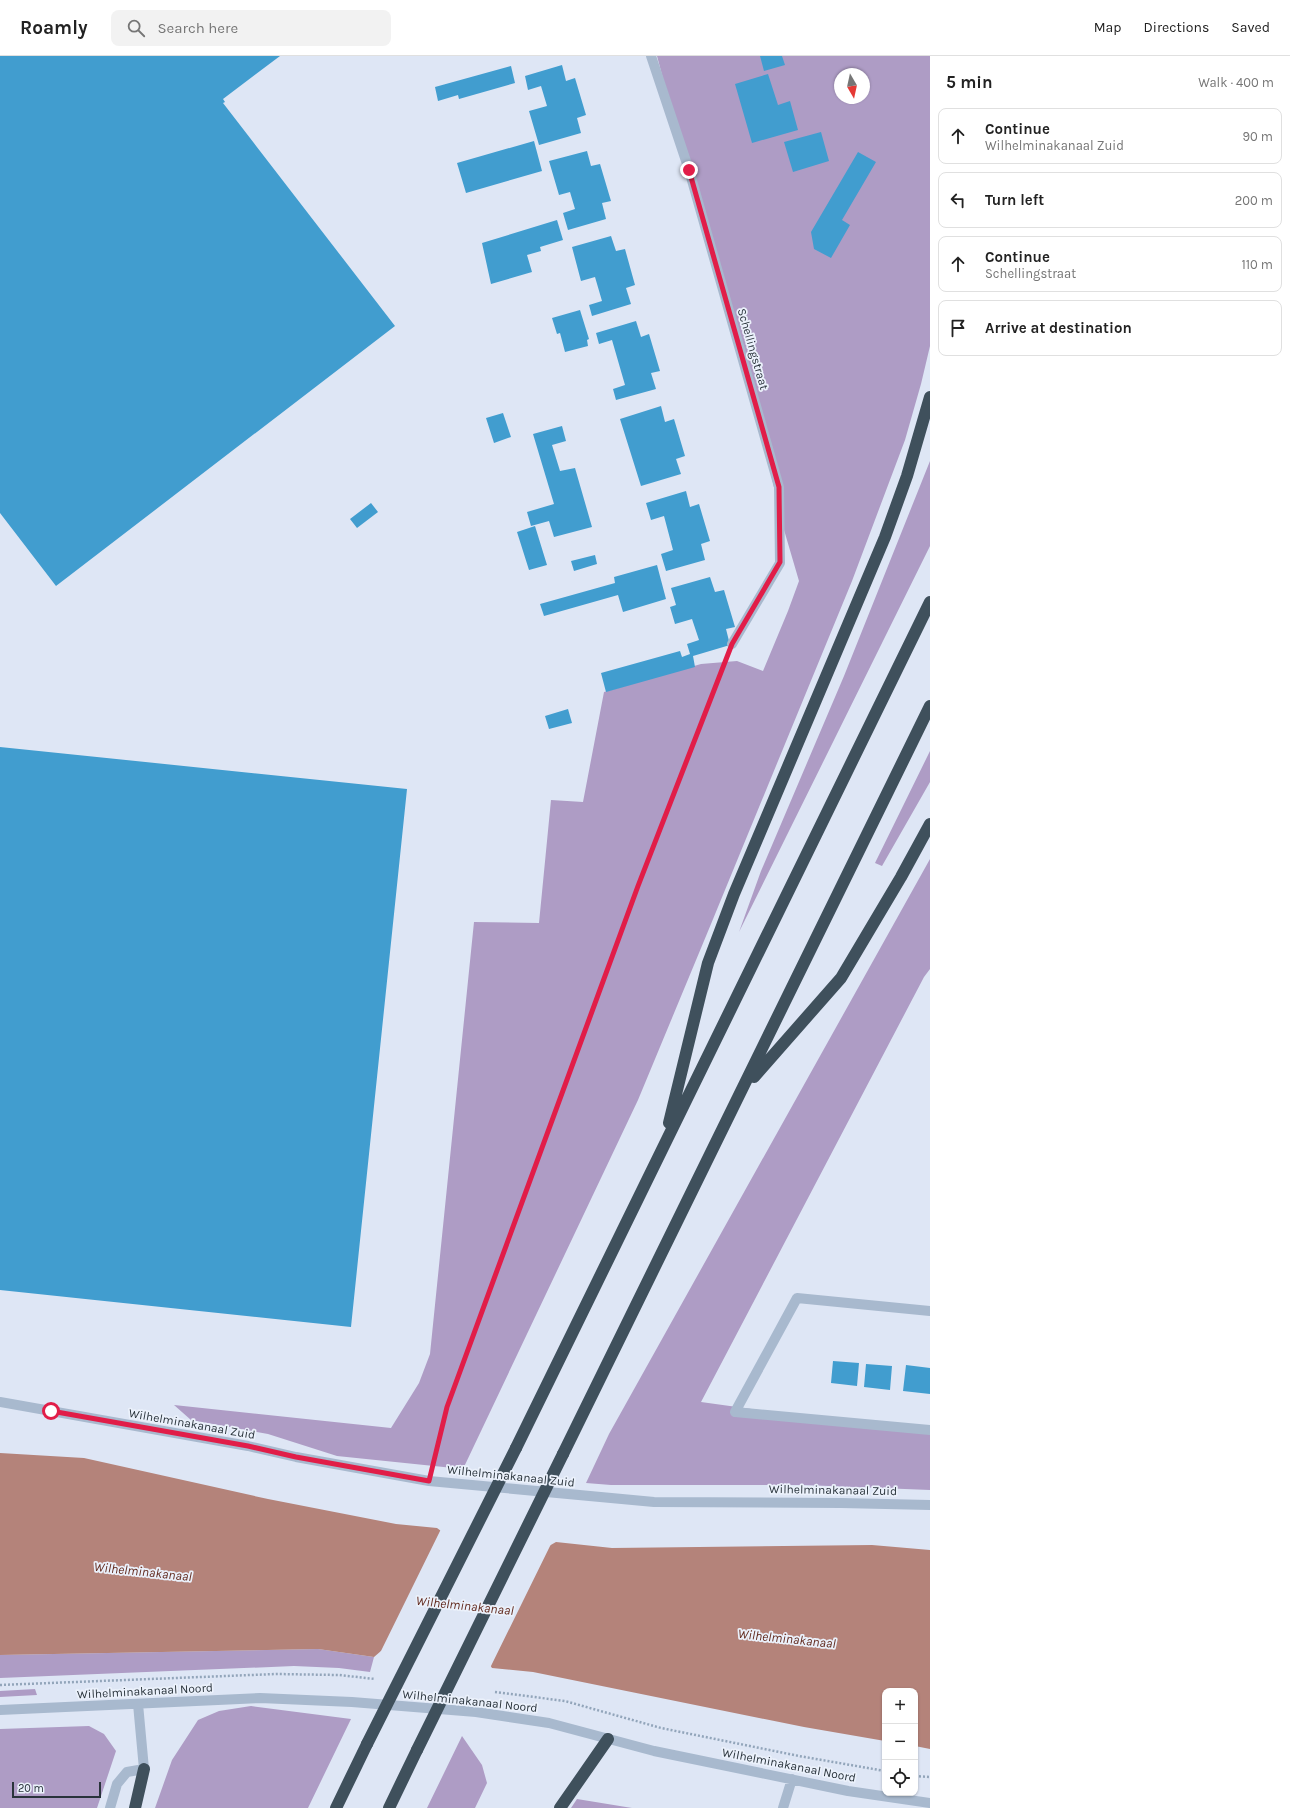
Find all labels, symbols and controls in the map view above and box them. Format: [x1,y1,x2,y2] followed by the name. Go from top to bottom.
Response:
[111,10,391,46] search box
[20,17,87,39] text: Roamly
[125,17,147,39] icon: search
[157,19,238,37] text: Search here
[1094,19,1122,36] text: Map
[1144,19,1209,36] text: Directions
[1231,19,1270,36] text: Saved
[834,68,870,104] north arrow
[946,72,993,92] text: 5 min
[1198,75,1274,90] text: Walk · 400 m
[985,120,1050,138] text: Continue
[947,125,969,147] icon: ahead
[1242,129,1273,144] text: 90 m
[985,138,1124,153] text: Wilhelminakanaal Zuid
[680,161,698,179] route end
[947,189,969,211] icon: left
[985,191,1044,209] text: Turn left
[1235,193,1273,208] text: 200 m
[985,248,1050,266] text: Continue
[947,253,969,275] icon: ahead
[1241,257,1273,272] text: 110 m
[985,266,1076,281] text: Schellingstraat
[735,307,771,392] street label: Schellingstraat
[947,317,969,339] icon: arrive
[985,319,1132,337] text: Arrive at destination
[42,1402,60,1420] route start
[128,1406,256,1442] street label: Wilhelminakanaal Zuid
[447,1462,575,1490] street label: Wilhelminakanaal Zuid
[769,1482,897,1498] street label: Wilhelminakanaal Zuid
[93,1559,193,1584] water label: Wilhelminakanaal
[415,1593,515,1618] water label: Wilhelminakanaal
[737,1626,837,1651] water label: Wilhelminakanaal
[77,1680,213,1702] street label: Wilhelminakanaal Noord
[402,1687,538,1715] street label: Wilhelminakanaal Noord
[882,1688,918,1796] map controls
[882,1688,918,1724] button: +
[882,1724,918,1760] button: −
[721,1745,857,1785] street label: Wilhelminakanaal Noord
[882,1760,918,1796] button: locate
[12,1780,101,1799] scale bar
[18,1782,44,1795] text: 20 m

